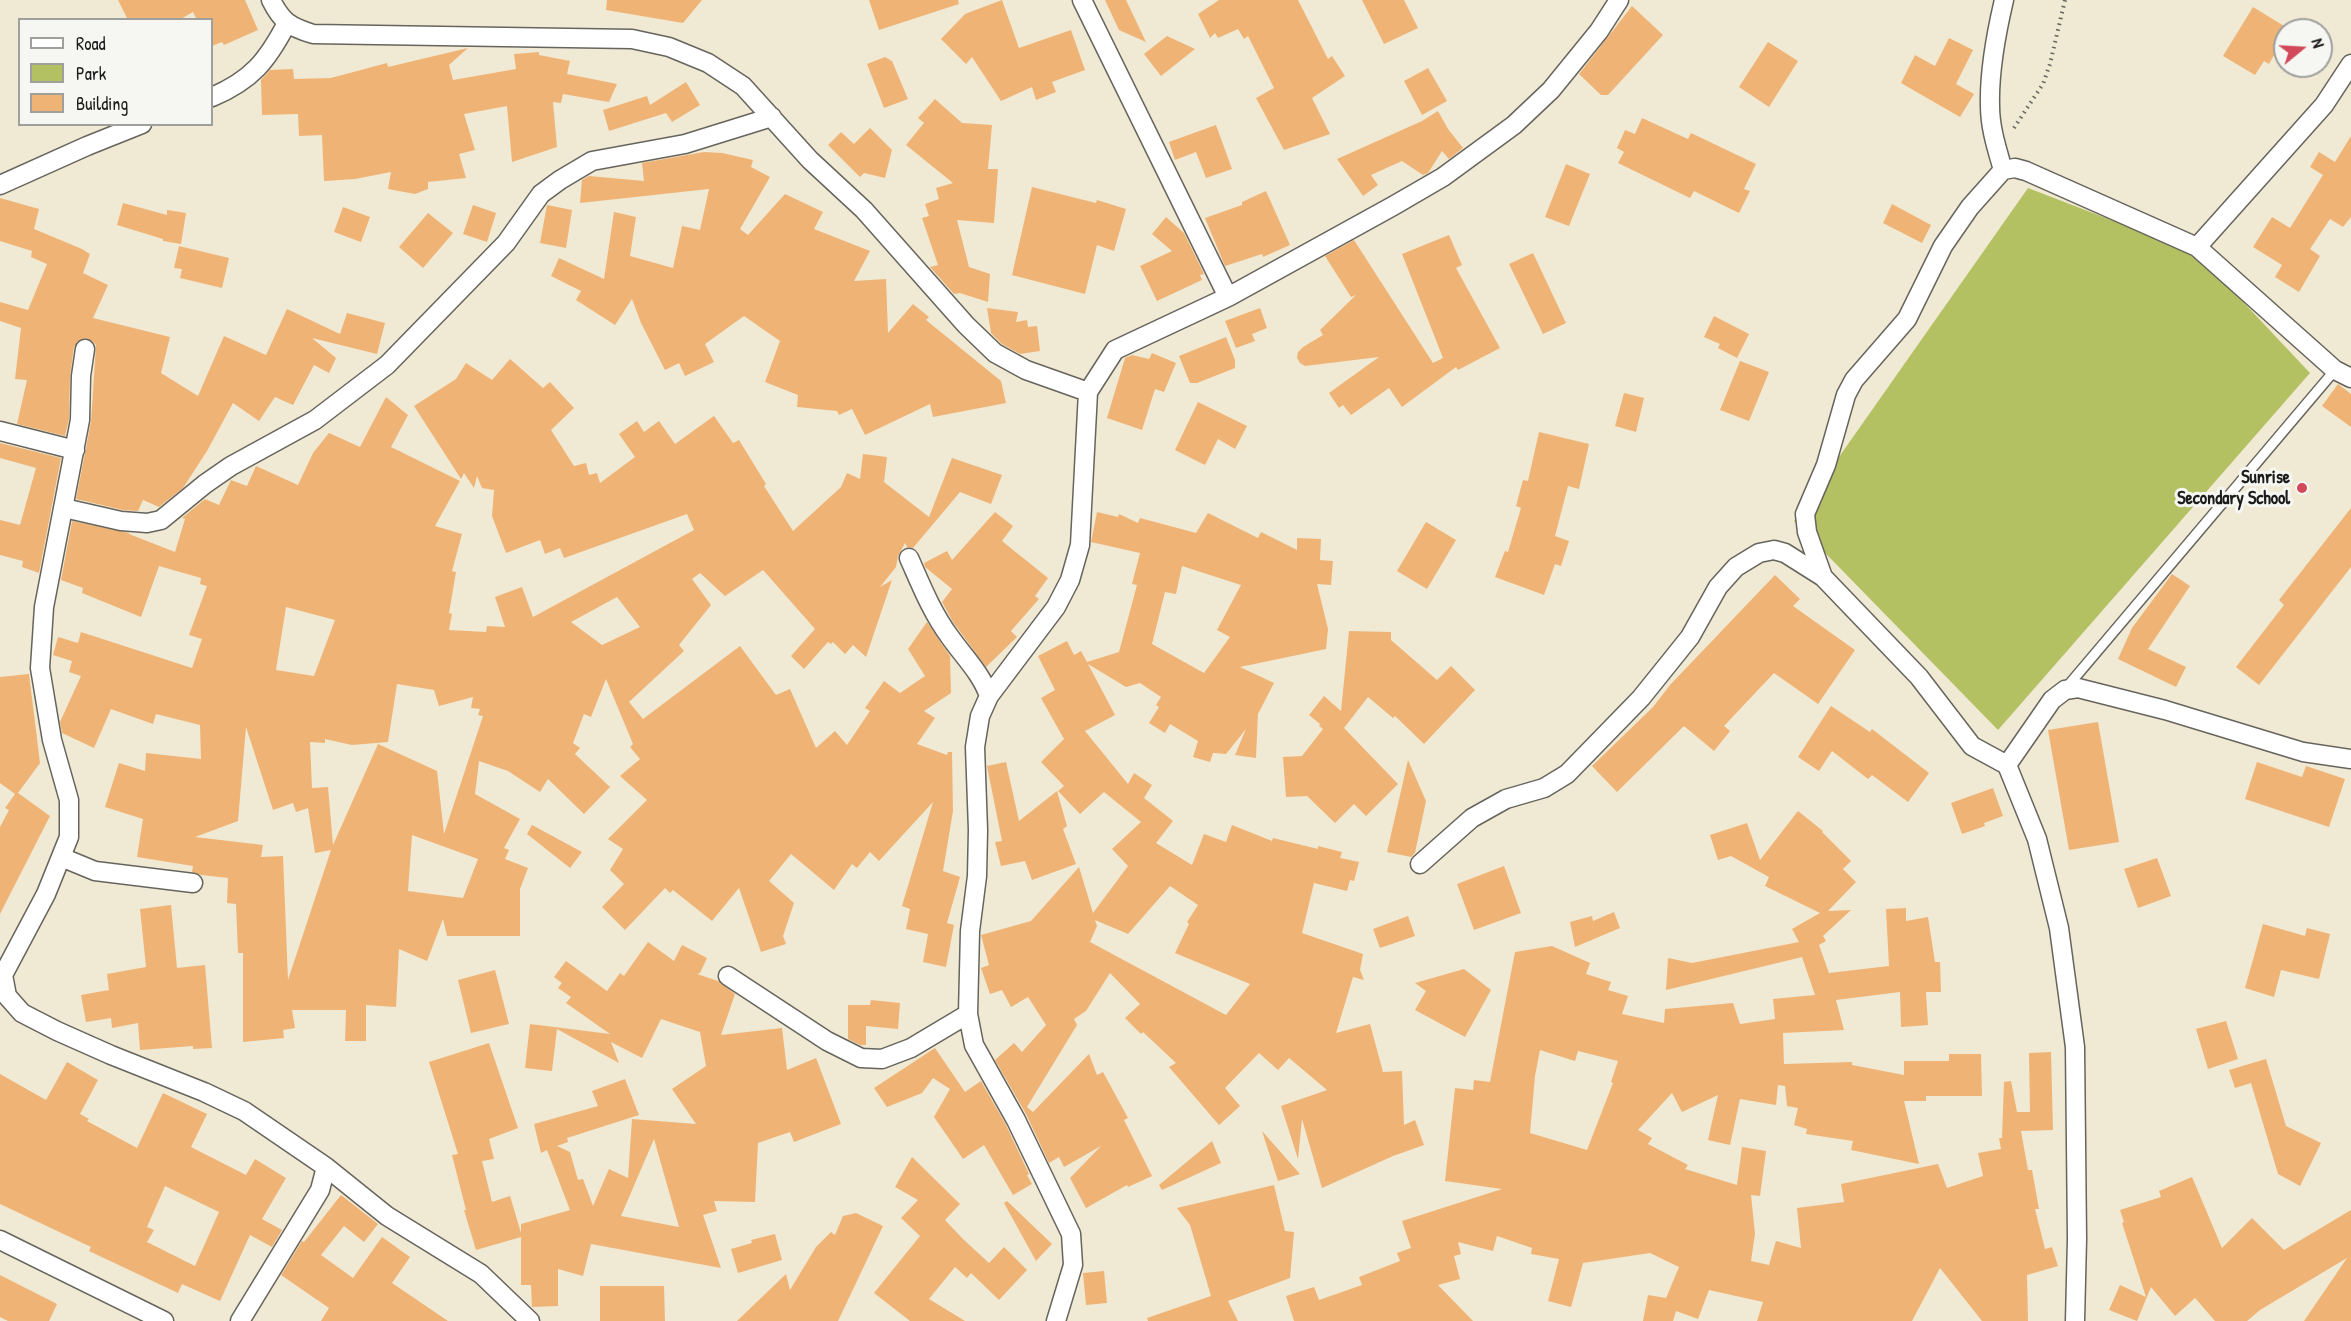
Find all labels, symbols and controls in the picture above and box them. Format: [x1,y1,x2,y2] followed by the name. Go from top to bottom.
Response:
[18,18,213,126] legend
[2273,18,2333,78] north arrow
[76,31,106,56] text: Road
[2306,36,2330,50] text: N
[76,61,106,86] text: Park
[76,91,128,116] text: Building
[2177,467,2290,510] place label: Sunrise Secondary School
[2295,481,2309,495] marker: Sunrise Secondary School

